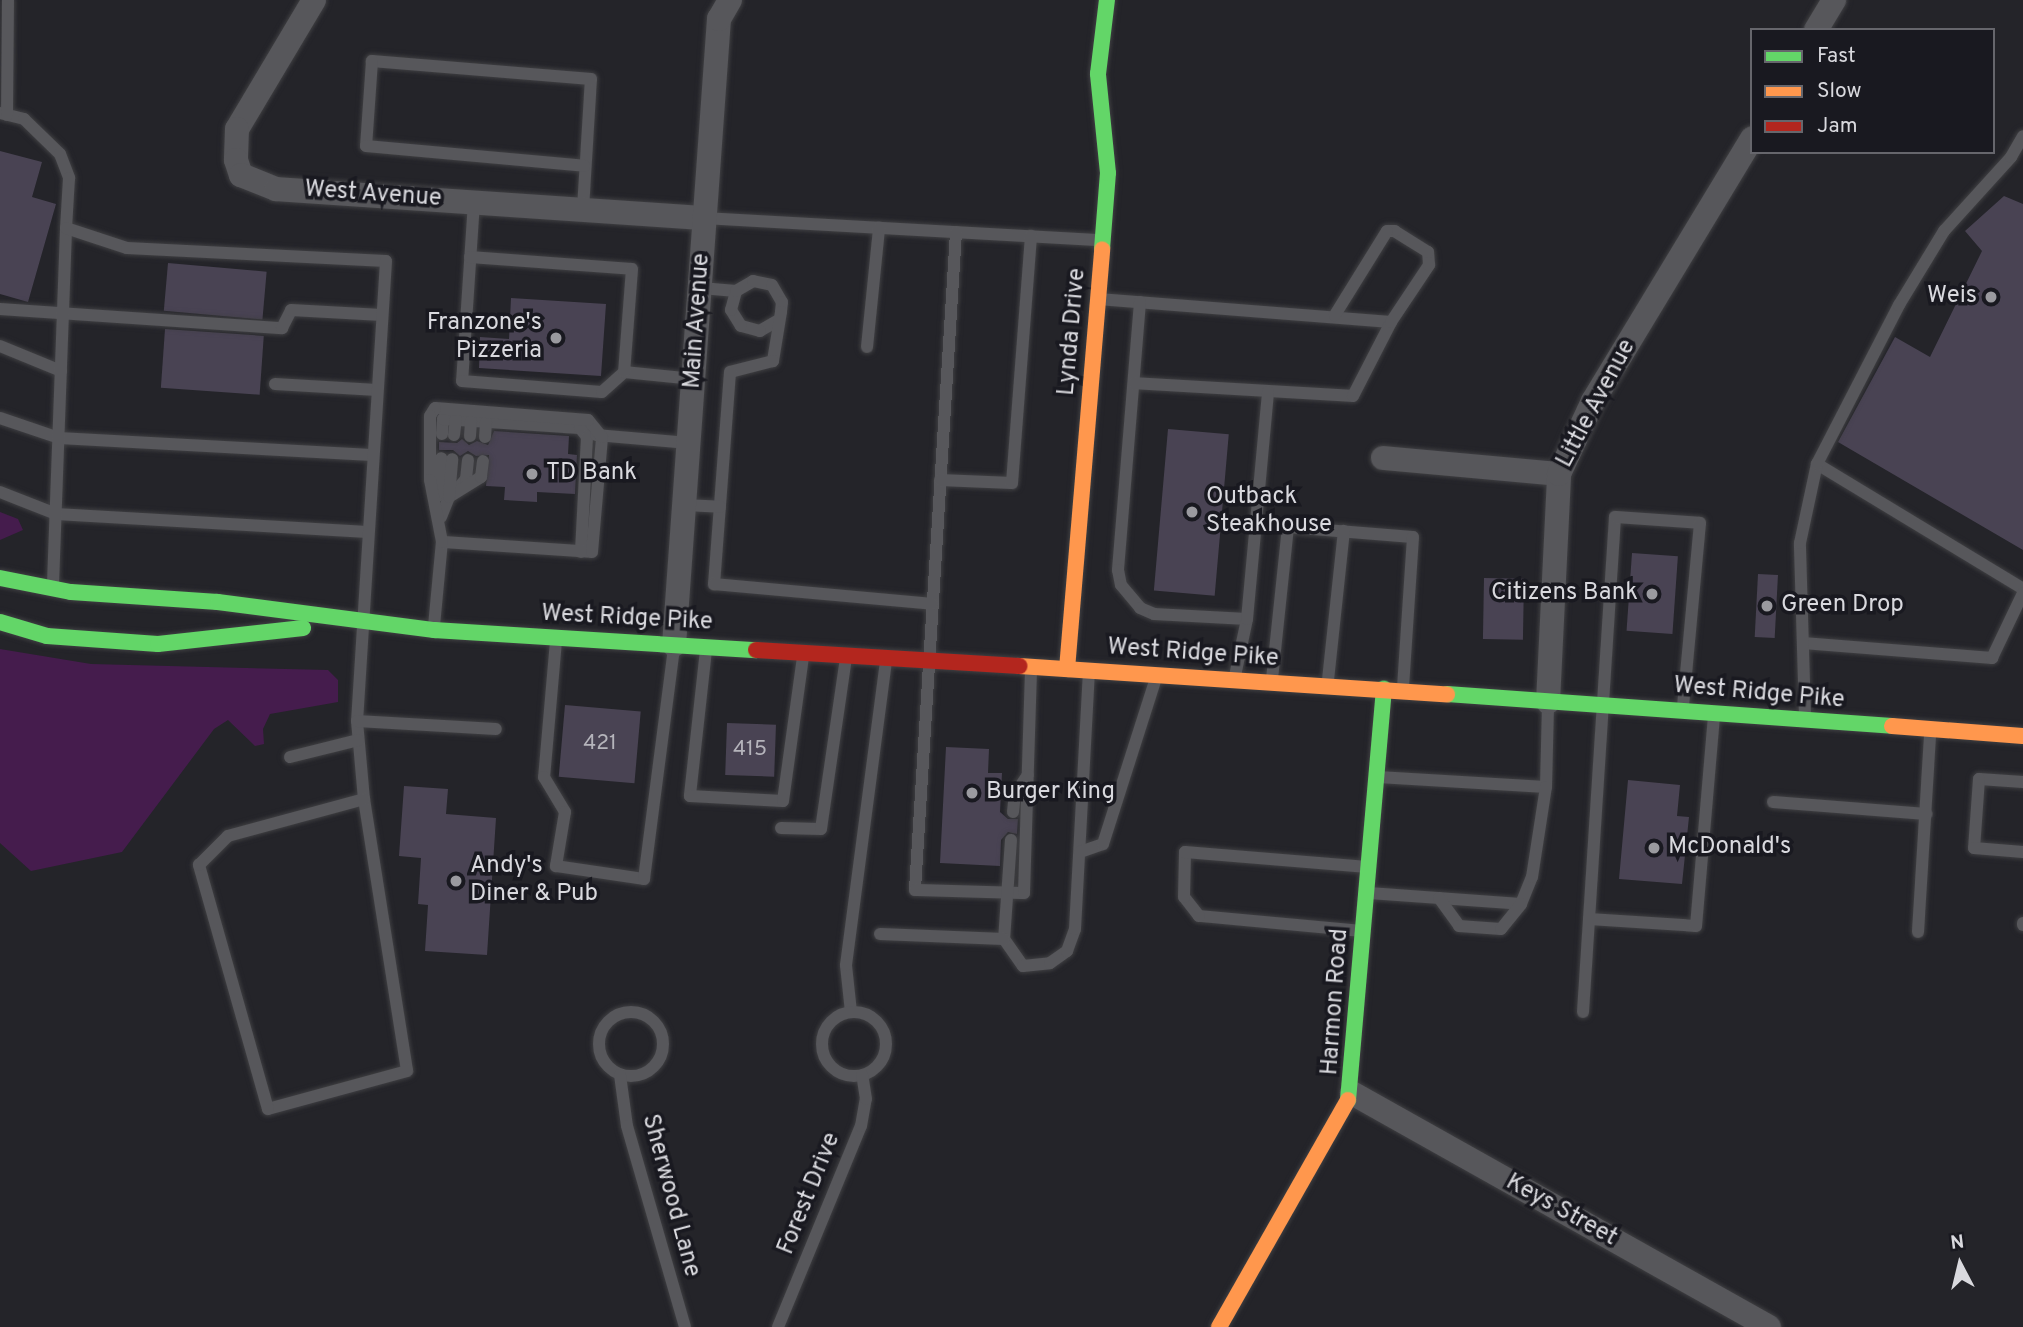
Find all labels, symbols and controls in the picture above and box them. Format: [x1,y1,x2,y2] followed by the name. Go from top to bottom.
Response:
[1750,28,1995,154] legend
[1817,43,1856,70] text: Fast
[1817,78,1862,105] text: Slow
[1817,113,1858,140] text: Jam
[303,176,443,214] street label: West Avenue
[679,252,717,390] street label: Main Avenue
[1053,267,1093,397] street label: Lynda Drive
[1927,283,1977,311] place label: Weis
[1983,289,1999,305] marker: Weis
[427,310,542,366] place label: Franzone's Pizzeria
[548,330,564,346] marker: Franzone's Pizzeria
[1551,335,1643,473] street label: Little Avenue
[546,460,637,488] place label: TD Bank
[524,466,540,482] marker: TD Bank
[1206,484,1332,540] place label: Outback Steakhouse
[1184,504,1200,520] marker: Outback Steakhouse
[1491,580,1638,608] place label: Citizens Bank
[1644,586,1660,602] marker: Citizens Bank
[1781,592,1904,620] place label: Green Drop
[1759,598,1775,614] marker: Green Drop
[541,600,713,638] street label: West Ridge Pike
[1106,634,1280,674] street label: West Ridge Pike
[1672,672,1846,716] street label: West Ridge Pike
[583,731,617,757] house number: 421
[733,737,767,763] house number: 415
[986,779,1115,807] place label: Burger King
[964,785,980,801] marker: Burger King
[1668,834,1791,862] place label: McDonald's
[1646,840,1662,856] marker: McDonald's
[470,853,598,909] place label: Andy's Diner & Pub
[448,873,464,889] marker: Andy's Diner & Pub
[1317,928,1355,1076] street label: Harmon Road
[634,1111,706,1281] street label: Sherwood Lane
[773,1129,847,1259] street label: Forest Drive
[1500,1169,1622,1253] street label: Keys Street
[1925,1229,1995,1299] north arrow
[1949,1230,1966,1256] text: N

